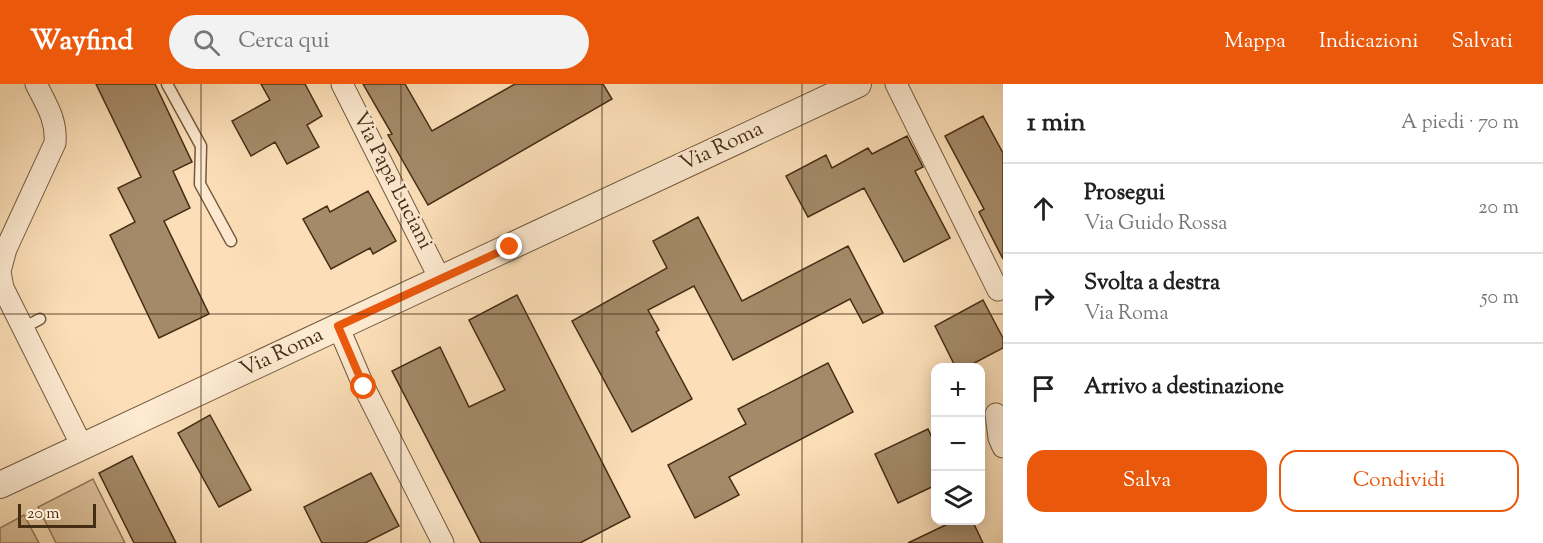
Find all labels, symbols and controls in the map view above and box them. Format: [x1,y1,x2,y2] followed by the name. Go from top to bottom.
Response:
[169,15,589,69] search box
[30,22,133,62] text: Wayfind
[190,26,223,59] icon: search
[238,26,330,58] text: Cerca qui
[1224,27,1286,57] text: Mappa
[1319,27,1419,57] text: Indicazioni
[1452,27,1513,57] text: Salvati
[1027,105,1086,142] text: 1 min
[344,107,440,255] street label: Via Papa Luciani
[1401,109,1519,138] text: A piedi · 70 m
[675,115,769,179] street label: Via Roma
[1084,178,1165,210] text: Prosegui
[1027,192,1060,225] icon: ahead
[1478,194,1519,223] text: 20 m
[1084,210,1228,239] text: Via Guido Rossa
[496,233,522,259] route end
[1084,268,1220,300] text: Svolta a destra
[1027,282,1060,315] icon: right
[1481,284,1519,313] text: 50 m
[1084,300,1169,329] text: Via Roma
[235,321,329,385] street label: Via Roma
[931,363,985,525] map controls
[931,363,985,417] button: +
[1027,372,1060,405] icon: arrive
[1084,372,1284,404] text: Arrivo a destinazione
[350,373,376,399] route start
[931,417,985,471] button: −
[1027,450,1267,512] button: Salva
[1279,450,1519,512] button: Condividi
[931,471,985,525] button: layers
[18,501,96,528] scale bar
[27,503,60,526] text: 20 m

